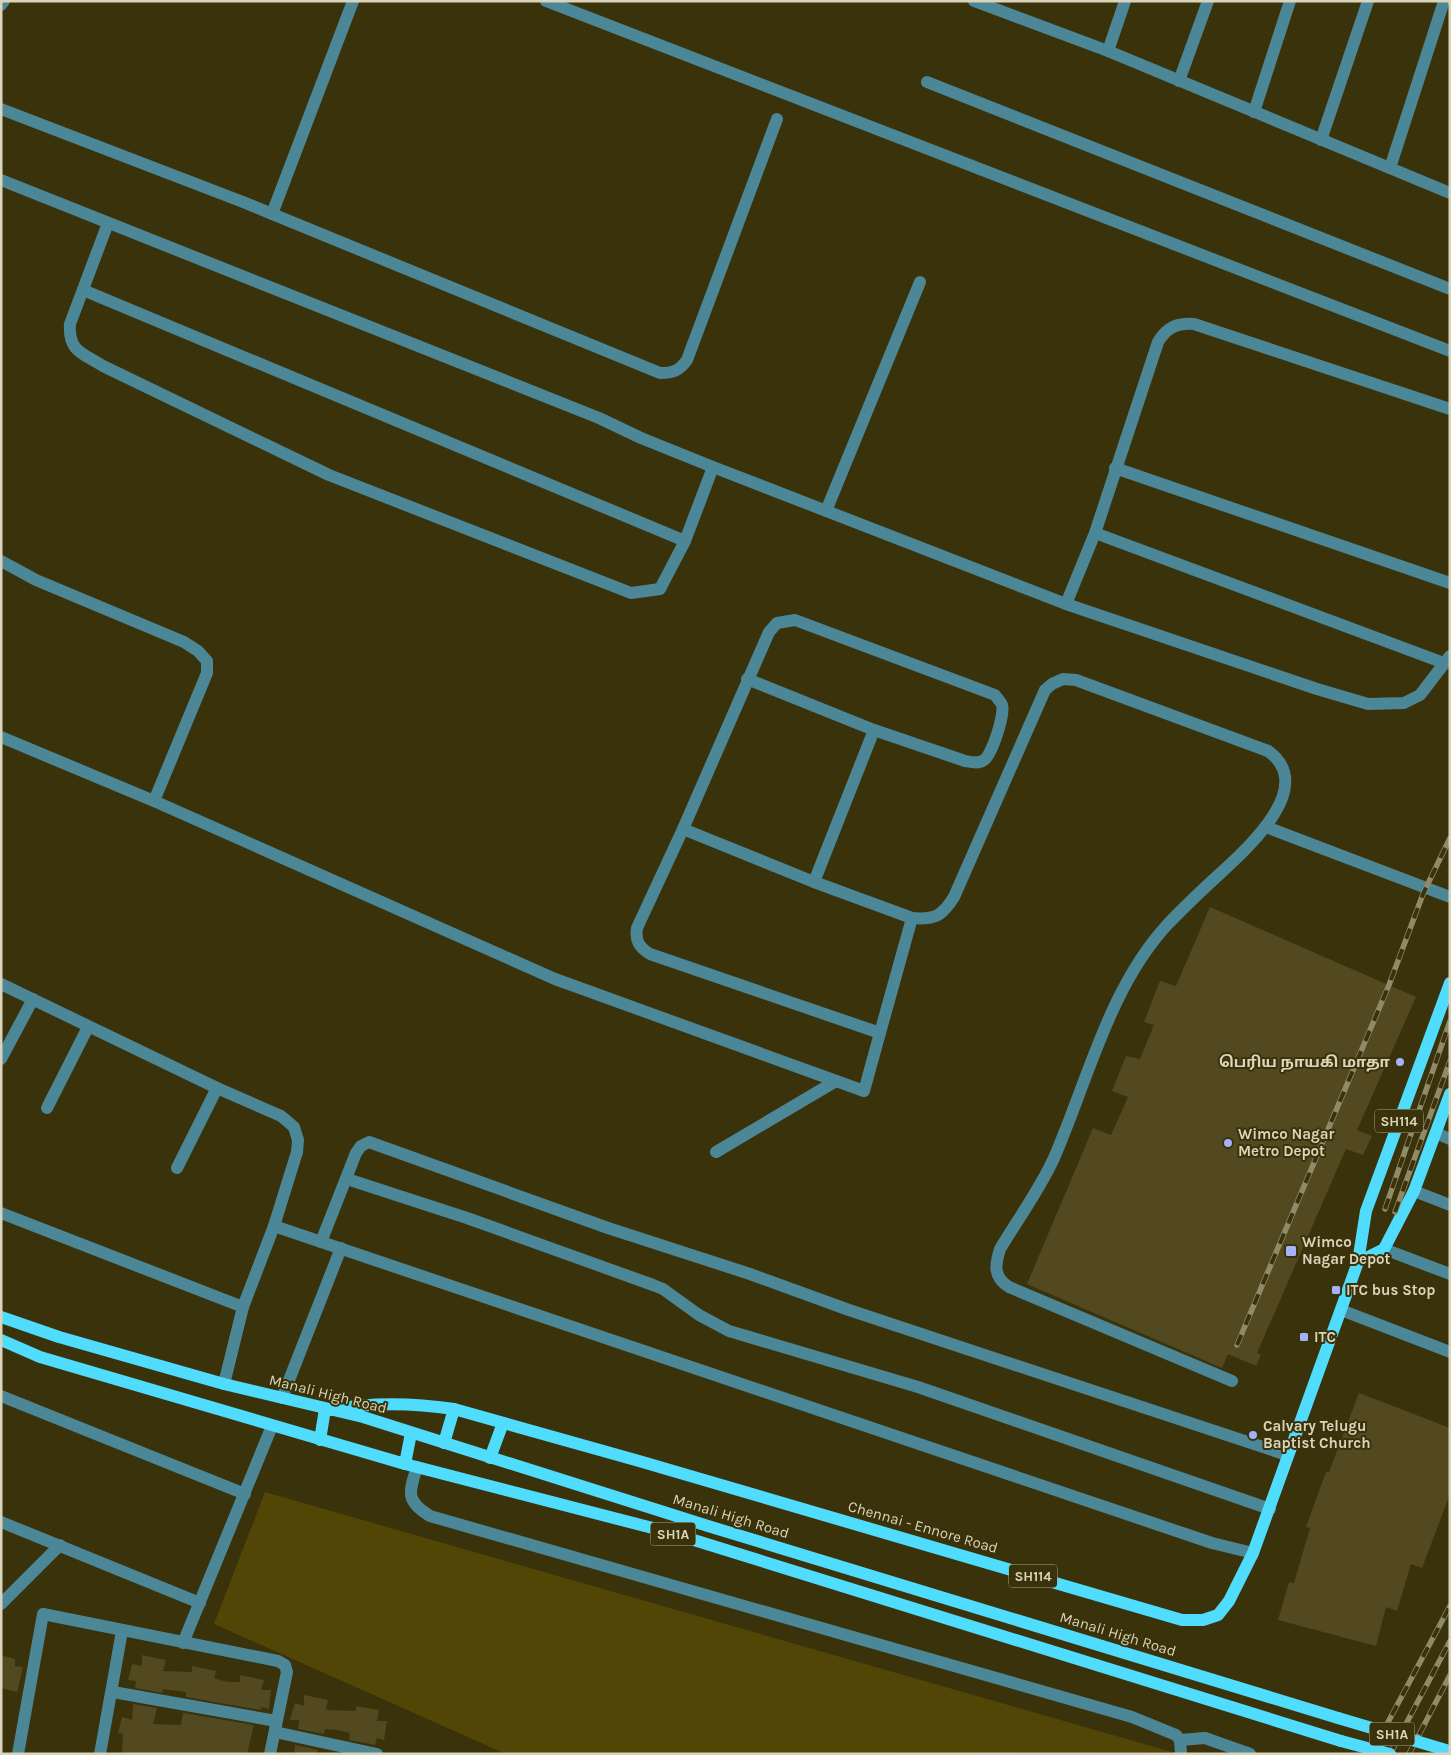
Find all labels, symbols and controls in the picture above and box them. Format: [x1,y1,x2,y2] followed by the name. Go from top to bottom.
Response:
[1219,1053,1391,1072] place label: பெரிய நாயகி மாதா
[1394,1056,1406,1068] marker: பெரிய நாயகி மாதா
[1375,1110,1423,1132] road number: SH114
[1238,1125,1335,1160] place label: Wimco Nagar Metro Depot
[1222,1137,1234,1149] marker: Wimco Nagar Metro Depot
[1302,1233,1391,1268] place label: Wimco Nagar Depot
[1284,1244,1298,1258] marker: Wimco Nagar Depot
[1346,1281,1435,1299] place label: ITC bus Stop
[1330,1284,1342,1296] marker: ITC bus Stop
[1314,1328,1336,1346] place label: ITC
[1298,1331,1310,1343] marker: ITC
[267,1371,389,1417] street label: Manali High Road
[1263,1417,1371,1452] place label: Calvary Telugu Baptist Church
[1247,1429,1259,1441] marker: Calvary Telugu Baptist Church
[671,1490,791,1542] street label: Manali High Road
[846,1497,1000,1557] street label: Chennai - Ennore Road
[650,1522,696,1546] road number: SH1A
[1009,1564,1057,1588] road number: SH114
[1058,1608,1178,1660] street label: Manali High Road
[1370,1722,1414,1746] road number: SH1A

